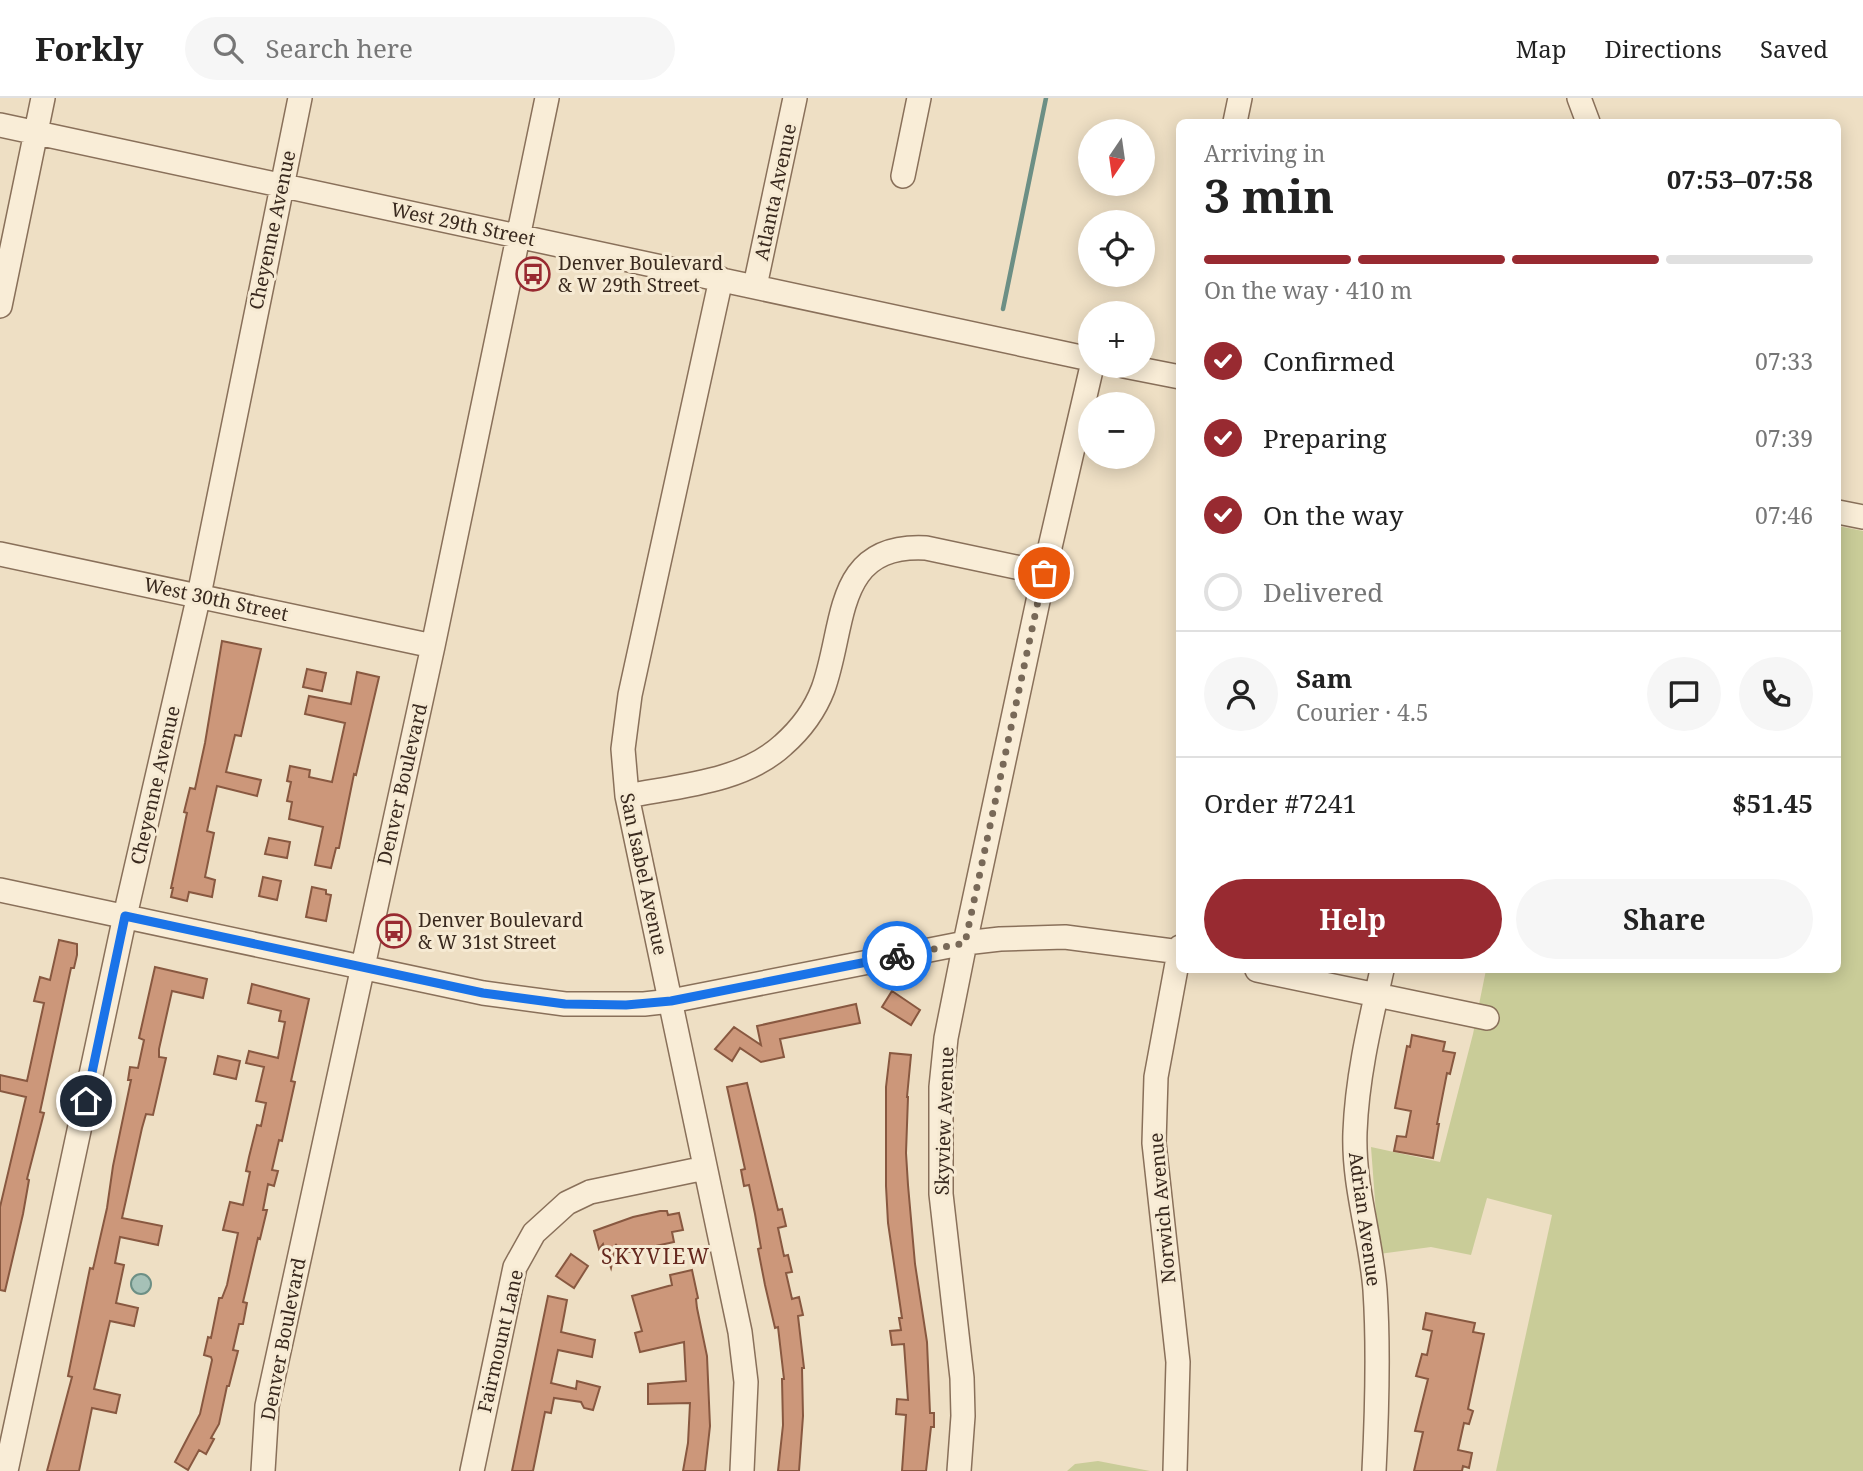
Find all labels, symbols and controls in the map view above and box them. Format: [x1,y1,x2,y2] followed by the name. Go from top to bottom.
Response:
[185,17,675,80] search box
[35,26,143,71] text: Forkly
[209,29,247,67] icon: search
[265,30,413,66] text: Search here
[1516,32,1567,65] text: Map
[1605,32,1722,65] text: Directions
[1760,32,1828,65] text: Saved
[1078,119,1155,196] north arrow
[1078,119,1155,469] map controls
[748,121,802,263] street label: Atlanta Avenue
[1204,137,1325,169] text: Arriving in
[242,148,302,312] street label: Cheyenne Avenue
[1667,161,1813,197] text: 07:53–07:58
[1204,164,1334,226] text: 3 min
[388,196,538,252] street label: West 29th Street
[1078,210,1155,287] button: locate
[558,250,723,298] place label: Denver Boulevard & W 29th Street
[514,255,552,293] bus stop icon: Denver Boulevard & W 29th Street
[1204,274,1412,306] text: On the way · 410 m
[1078,301,1155,378] button: +
[1204,342,1242,380] icon: check
[1263,343,1395,379] text: Confirmed
[1755,345,1813,377] text: 07:33
[1078,392,1155,469] button: −
[1204,419,1242,457] icon: check
[1263,420,1387,456] text: Preparing
[1755,422,1813,454] text: 07:39
[1204,496,1242,534] icon: check
[1263,497,1403,533] text: On the way
[1755,499,1813,531] text: 07:46
[1014,543,1074,603] pin
[1025,554,1063,592] icon: bag
[141,571,291,627] street label: West 30th Street
[1263,574,1383,610] text: Delivered
[1204,657,1278,731] button: person
[1647,657,1721,731] button: chat
[1739,657,1813,731] button: phone
[1296,660,1352,696] text: Sam
[1296,696,1429,728] text: Courier · 4.5
[371,700,433,867] street label: Denver Boulevard
[124,703,186,867] street label: Cheyenne Avenue
[1204,785,1357,821] text: Order #7241
[1732,785,1813,821] text: $51.45
[614,791,674,957] street label: San Isabel Avenue
[1204,879,1502,959] button: Help
[1516,879,1813,959] button: Share
[418,907,583,955] place label: Denver Boulevard & W 31st Street
[375,912,413,950] bus stop icon: Denver Boulevard & W 31st Street
[862,921,932,991] courier
[878,937,916,975] icon: bike
[928,1046,960,1196] street label: Skyview Avenue
[56,1071,116,1131] pin
[67,1082,105,1120] icon: home
[1142,1132,1182,1284] street label: Norwich Avenue
[1343,1150,1387,1288] street label: Adrian Avenue
[601,1242,711,1270] district label: SKYVIEW
[254,1255,312,1423] street label: Denver Boulevard
[471,1267,529,1415] street label: Fairmount Lane

